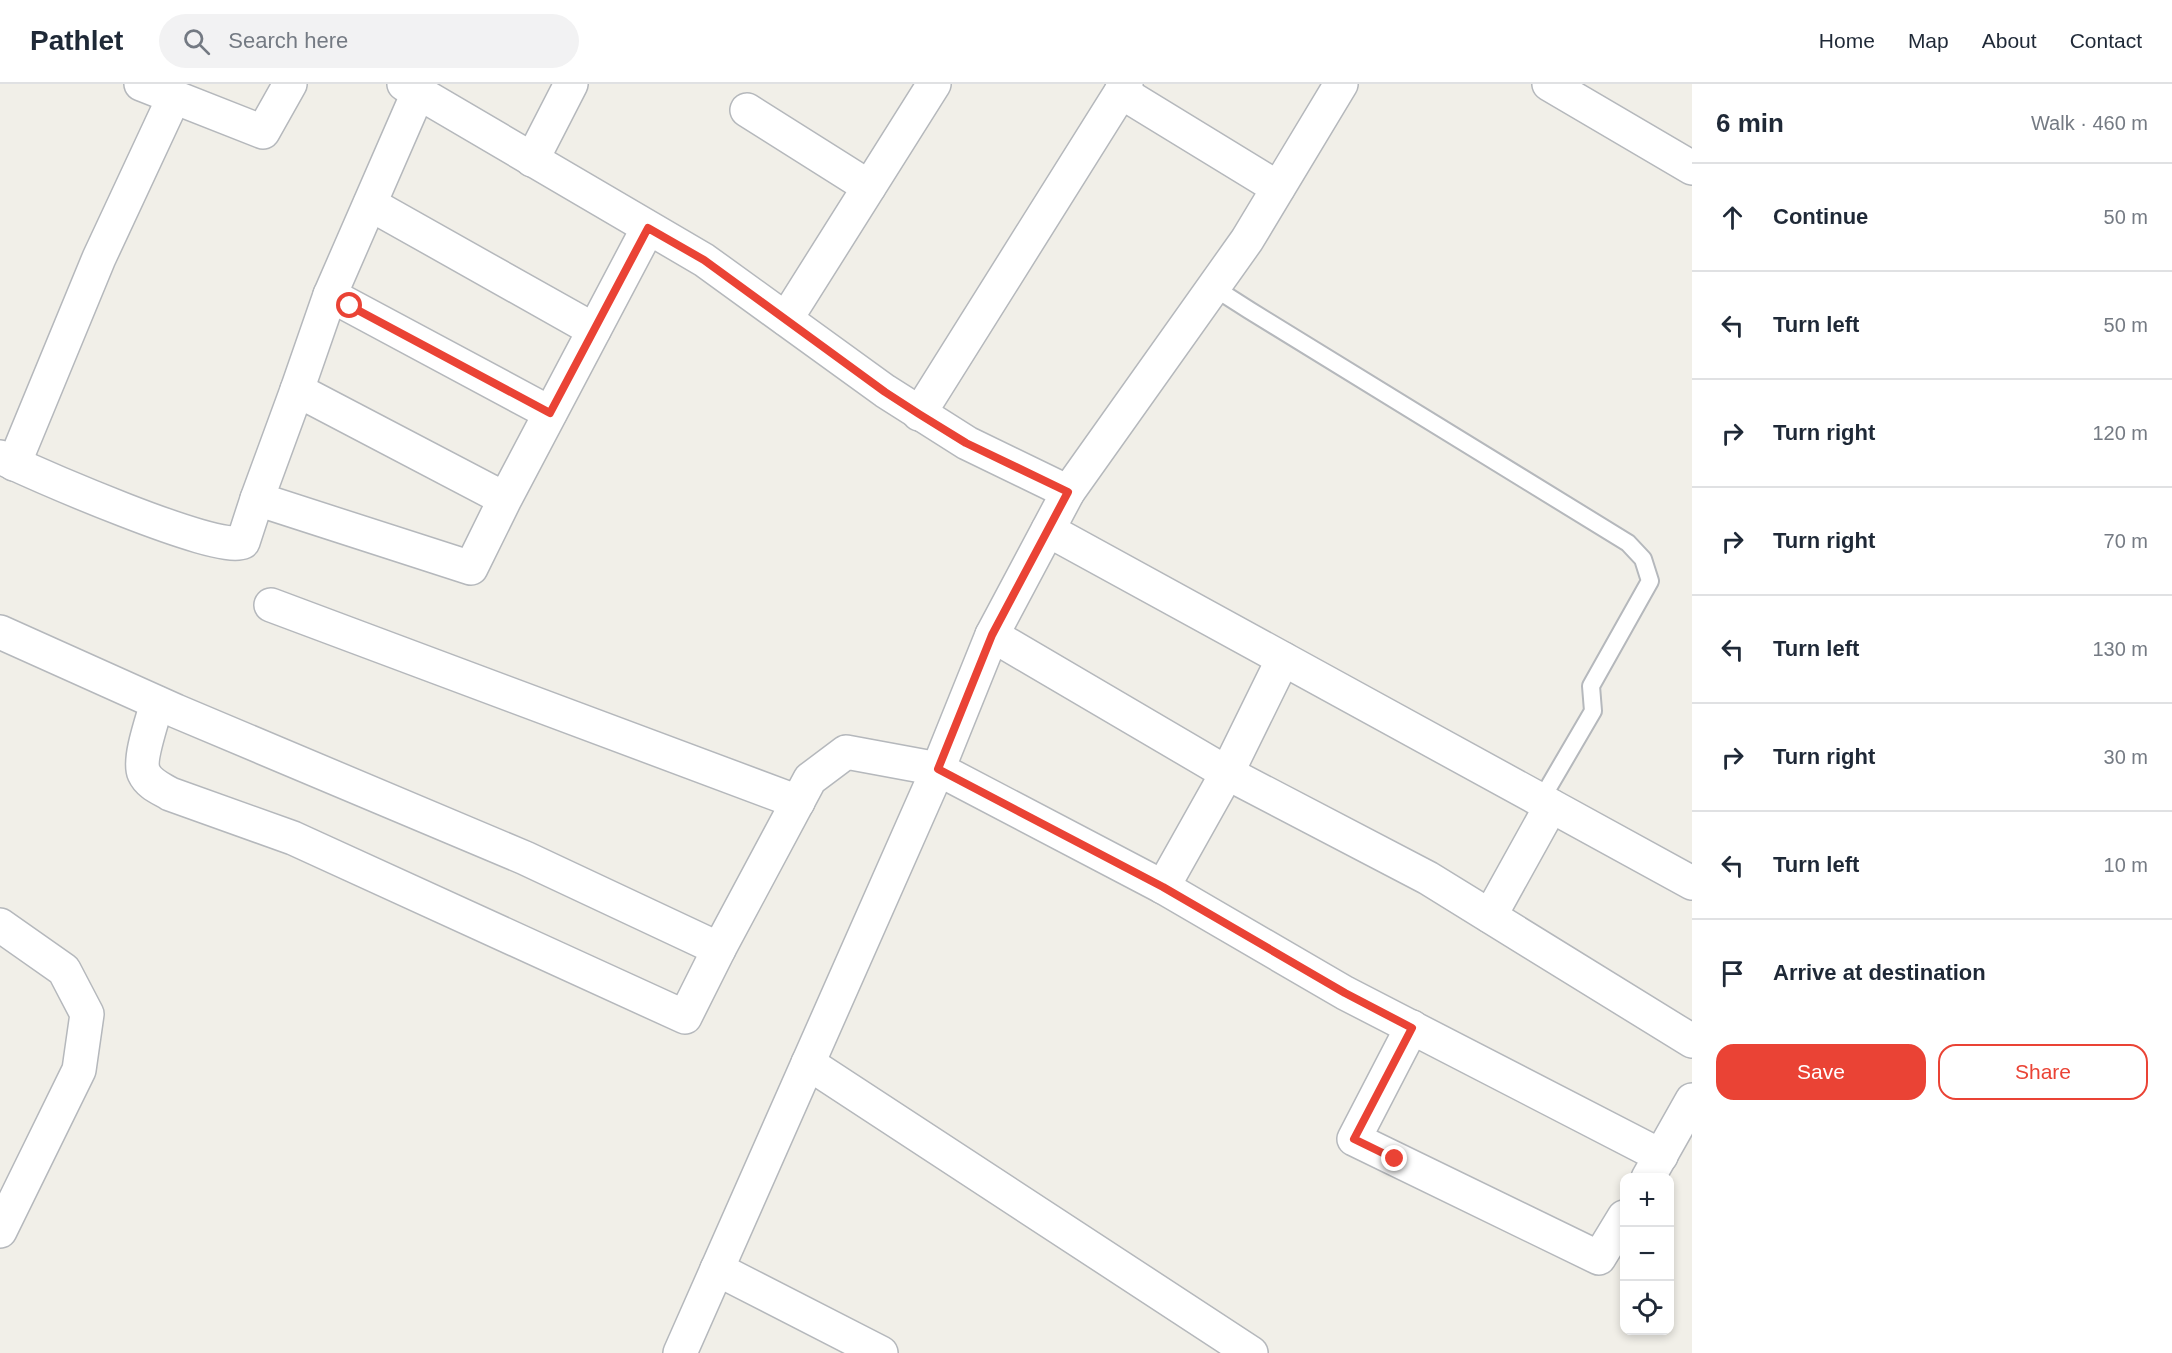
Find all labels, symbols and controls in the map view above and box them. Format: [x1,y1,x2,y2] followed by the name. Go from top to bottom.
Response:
[159,14,579,68] search box
[30,25,123,56] text: Pathlet
[180,25,213,58] icon: search
[228,28,348,53] text: Search here
[1819,29,1875,52] text: Home
[1908,29,1949,52] text: Map
[1982,29,2037,52] text: About
[2070,29,2142,52] text: Contact
[1716,108,1784,138] text: 6 min
[2031,112,2148,134] text: Walk · 460 m
[1716,201,1749,234] icon: ahead
[1773,204,1868,229] text: Continue
[2104,206,2148,228] text: 50 m
[336,292,362,318] route start
[1716,309,1749,342] icon: left
[1773,312,1859,337] text: Turn left
[2104,314,2148,336] text: 50 m
[1716,417,1749,450] icon: right
[1773,420,1875,445] text: Turn right
[2092,422,2148,444] text: 120 m
[1716,525,1749,558] icon: right
[1773,528,1875,553] text: Turn right
[2104,530,2148,552] text: 70 m
[1716,633,1749,666] icon: left
[1773,636,1859,661] text: Turn left
[2092,638,2148,660] text: 130 m
[1716,741,1749,774] icon: right
[1773,744,1875,769] text: Turn right
[2104,746,2148,768] text: 30 m
[1716,849,1749,882] icon: left
[1773,852,1859,877] text: Turn left
[2104,854,2148,876] text: 10 m
[1716,957,1749,990] icon: arrive
[1773,960,1986,985] text: Arrive at destination
[1716,1044,1926,1100] button: Save
[1938,1044,2148,1100] button: Share
[1381,1145,1407,1171] route end
[1620,1173,1674,1335] map controls
[1620,1173,1674,1227] button: +
[1620,1227,1674,1281] button: −
[1620,1281,1674,1335] button: locate

